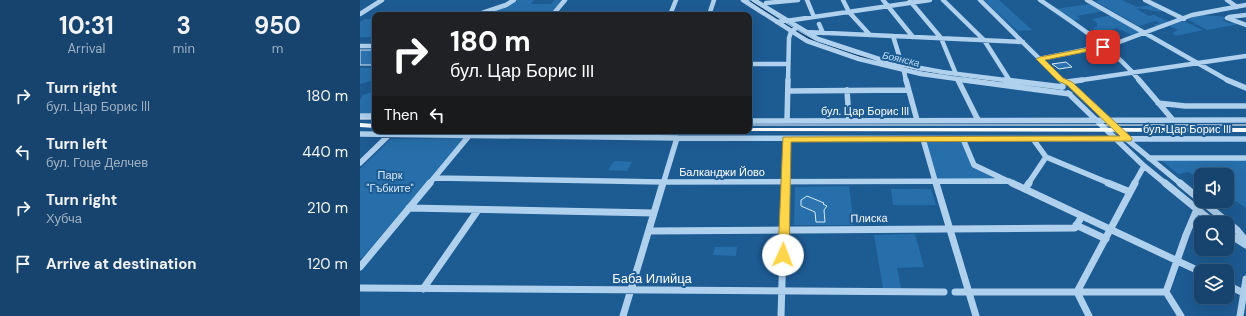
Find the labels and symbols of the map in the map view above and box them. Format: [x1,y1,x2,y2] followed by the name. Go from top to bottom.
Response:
[1086,30,1120,64] pin
[881,48,921,70] water label: Боянска
[821,104,909,118] street label: бул. Цар Борис III
[1143,122,1231,136] street label: бул. Цар Борис III
[679,165,765,179] street label: Балканджи Йово
[366,168,414,195] park label: Парк "Гъбките"
[850,211,889,225] street label: Плиска
[762,234,804,276] position arrow
[612,270,693,287] street label: Баба Илийца

